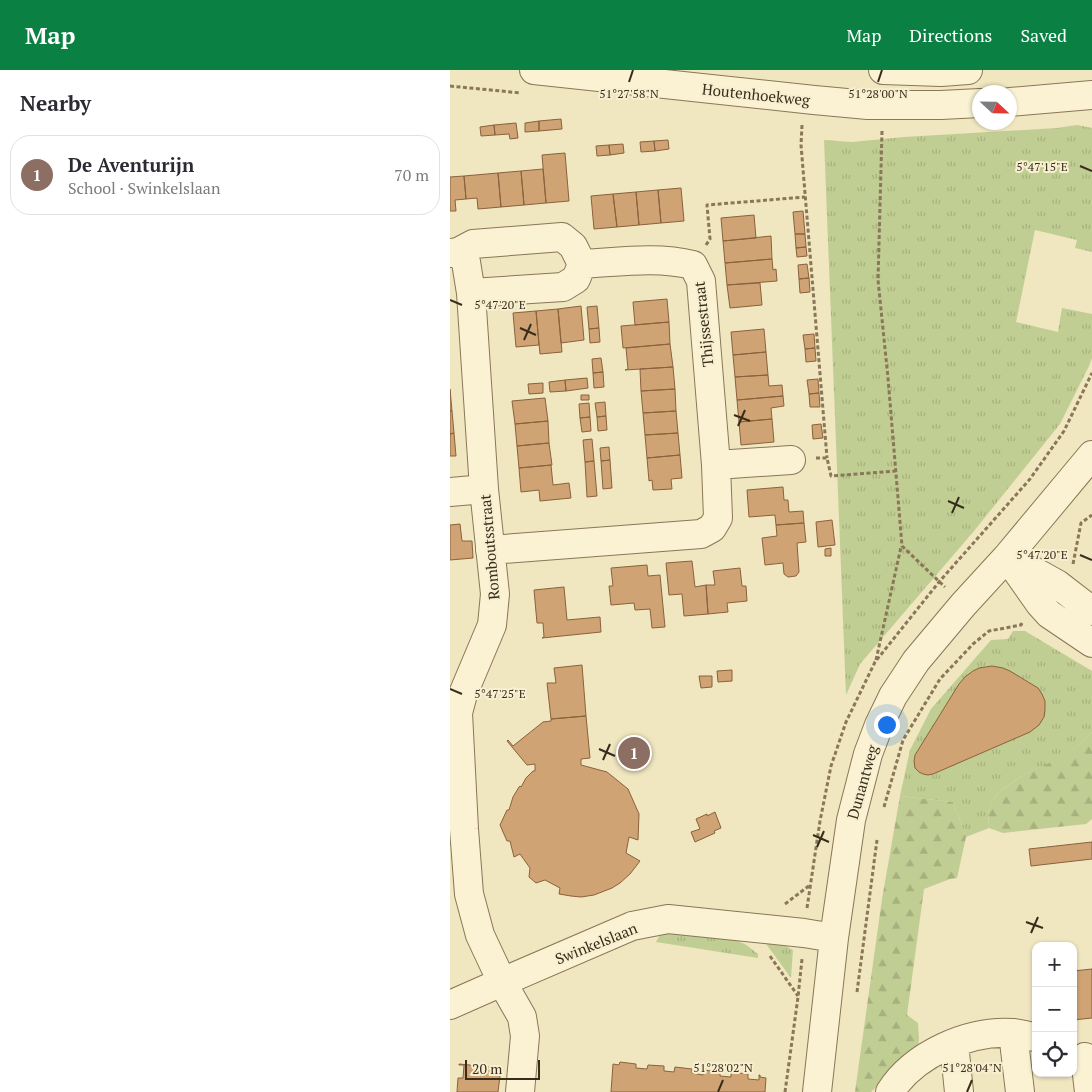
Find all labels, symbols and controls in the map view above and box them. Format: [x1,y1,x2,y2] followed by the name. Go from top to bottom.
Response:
[25,19,75,51] text: Map
[846,23,881,47] text: Map
[909,23,992,47] text: Directions
[1020,23,1067,47] text: Saved
[701,78,812,110] street label: Houtenhoekweg
[972,85,1017,130] north arrow
[599,86,659,101] text: 51°27'58"N
[848,86,908,101] text: 51°28'00"N
[20,89,91,117] text: Nearby
[68,152,194,177] text: De Aventurijn
[1016,159,1068,174] text: 5°47'15"E
[32,164,42,186] text: 1
[394,164,429,186] text: 70 m
[68,177,220,199] text: School · Swinkelslaan
[689,280,717,368] street label: Thijssestraat
[474,297,526,312] text: 5°47'20"E
[474,493,504,601] street label: Romboutsstraat
[1016,547,1068,562] text: 5°47'20"E
[474,686,526,701] text: 5°47'25"E
[874,712,900,738] your location
[618,734,650,772] pin: 1
[842,741,882,821] street label: Dunantweg
[552,917,640,969] street label: Swinkelslaan
[1032,942,1077,1077] map controls
[1032,942,1077,987] button: +
[1032,987,1077,1032] button: −
[1032,1032,1077,1077] button: locate
[465,1057,540,1080] scale bar
[472,1059,502,1078] text: 20 m
[693,1060,753,1075] text: 51°28'02"N
[942,1060,1002,1075] text: 51°28'04"N

